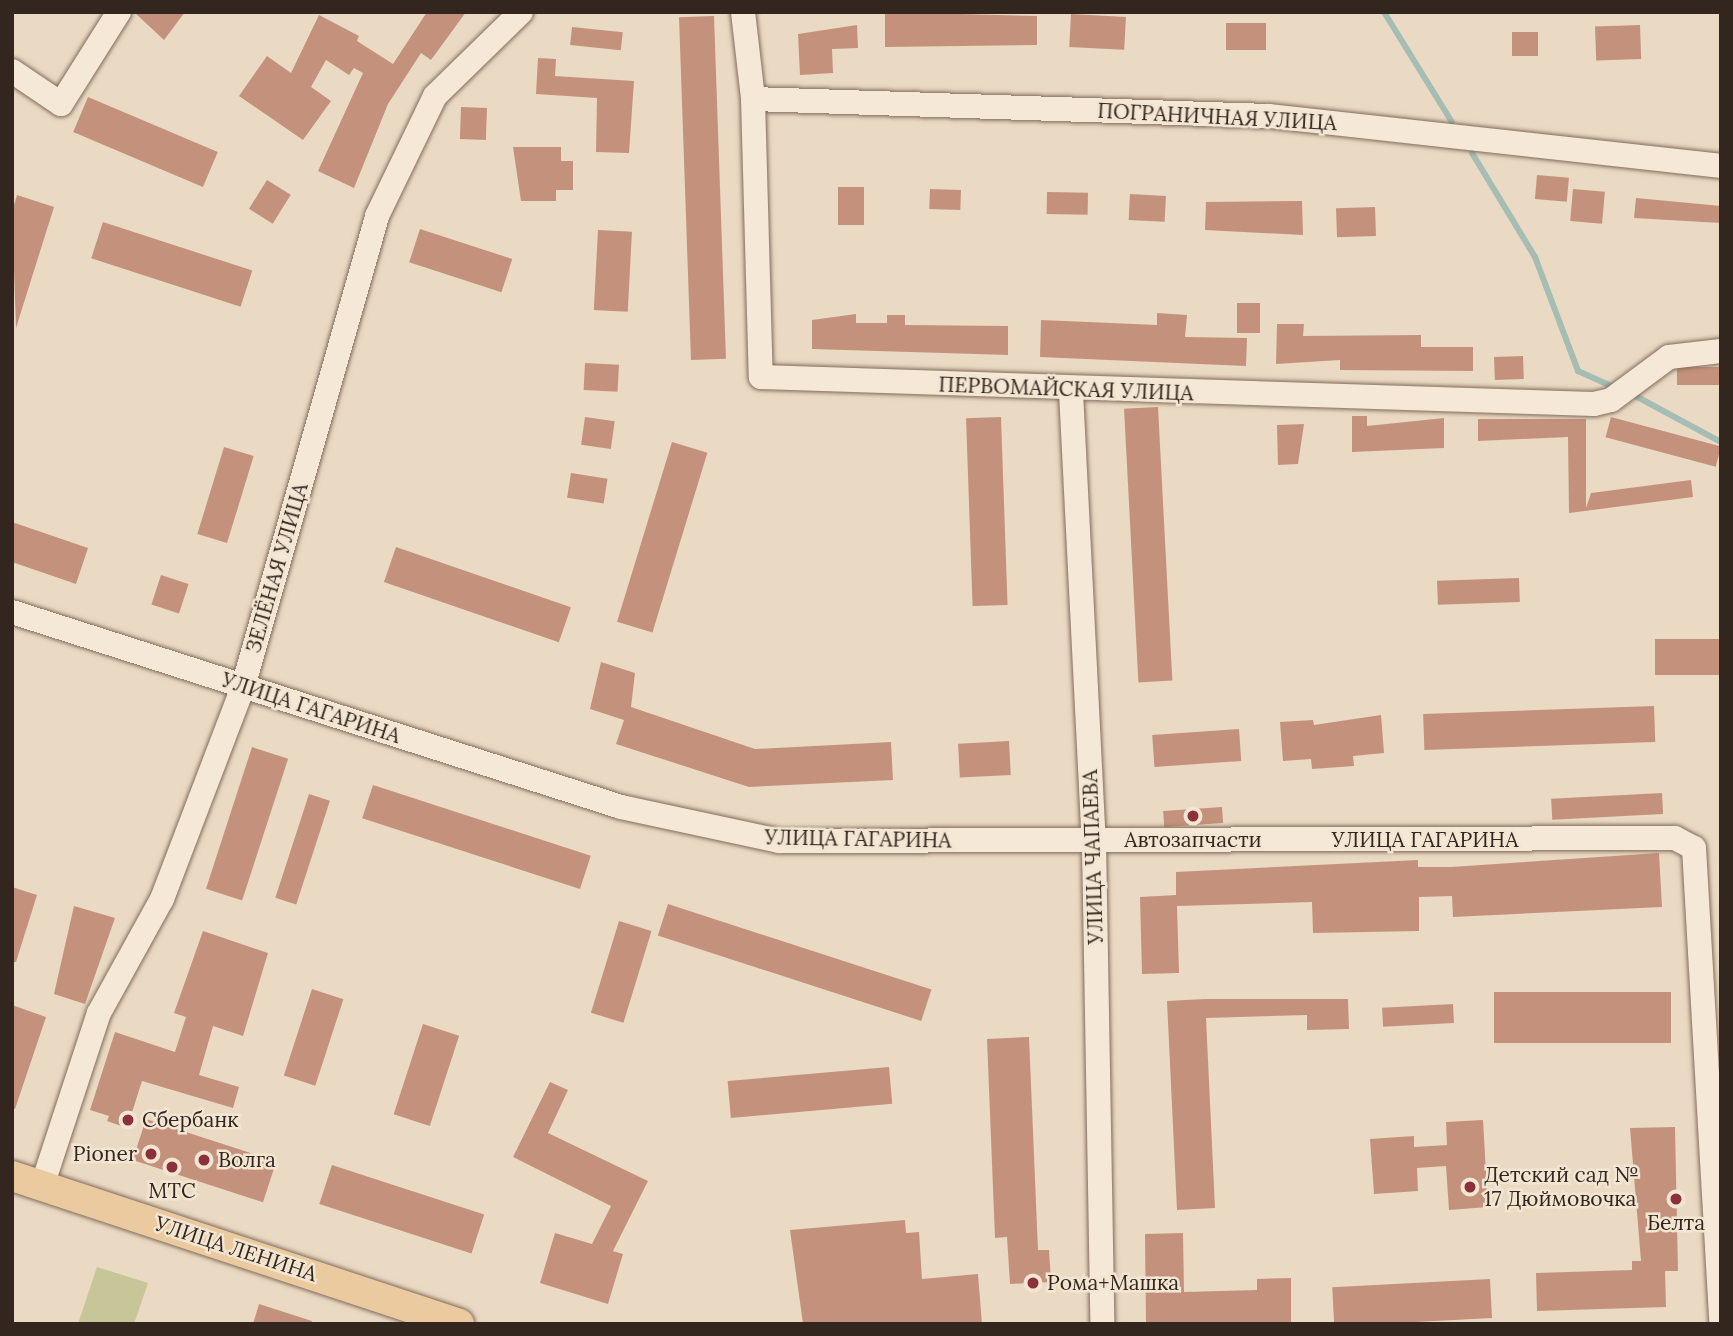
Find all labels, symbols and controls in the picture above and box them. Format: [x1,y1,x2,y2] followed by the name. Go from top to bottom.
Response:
[1097,98,1337,136] street label: ПОГРАНИЧНАЯ УЛИЦА
[938,372,1194,406] street label: ПЕРВОМАЙСКАЯ УЛИЦА
[241,480,313,656] street label: ЗЕЛЁНАЯ УЛИЦА
[218,667,404,749] street label: УЛИЦА ГАГАРИНА
[1077,769,1109,945] street label: УЛИЦА ЧАПАЕВА
[1185,808,1201,824] marker: Автозапчасти
[764,825,952,853] street label: УЛИЦА ГАГАРИНА
[1124,827,1262,853] place label: Автозапчасти
[1332,827,1518,853] street label: УЛИЦА ГАГАРИНА
[142,1107,239,1133] place label: Сбербанк
[120,1112,136,1128] marker: Сбербанк
[73,1141,137,1167] place label: Pioner
[143,1146,159,1162] marker: Pioner
[218,1147,276,1173] place label: Волга
[196,1152,212,1168] marker: Волга
[164,1159,180,1175] marker: МТС
[1484,1162,1639,1212] place label: Детский сад № 17 Дюймовочка
[148,1178,196,1204] place label: МТС
[1462,1179,1478,1195] marker: Детский сад № 17 Дюймовочка
[1668,1191,1684,1207] marker: Белта
[1647,1210,1705,1236] place label: Белта
[152,1211,320,1287] street label: УЛИЦА ЛЕНИНА
[1047,1270,1179,1296] place label: Рома+Машка
[1025,1275,1041,1291] marker: Рома+Машка

